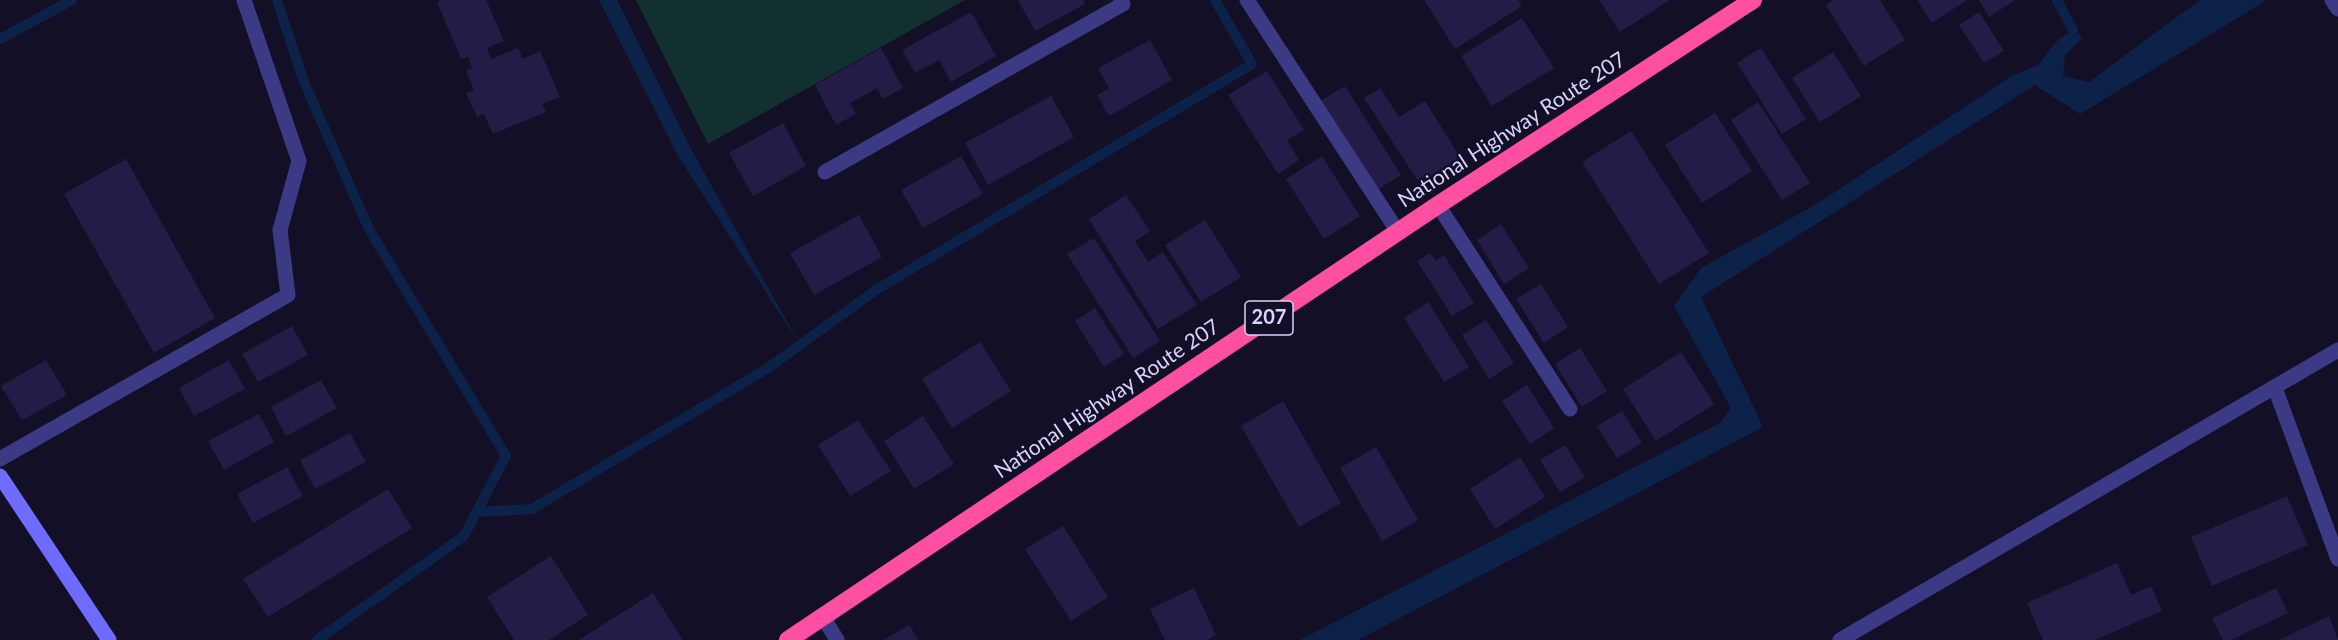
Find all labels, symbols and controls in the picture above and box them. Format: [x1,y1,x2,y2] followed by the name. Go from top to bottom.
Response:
[1394,47,1630,213] street label: National Highway Route 207
[1245,301,1293,335] road number: 207
[990,314,1224,484] street label: National Highway Route 207

